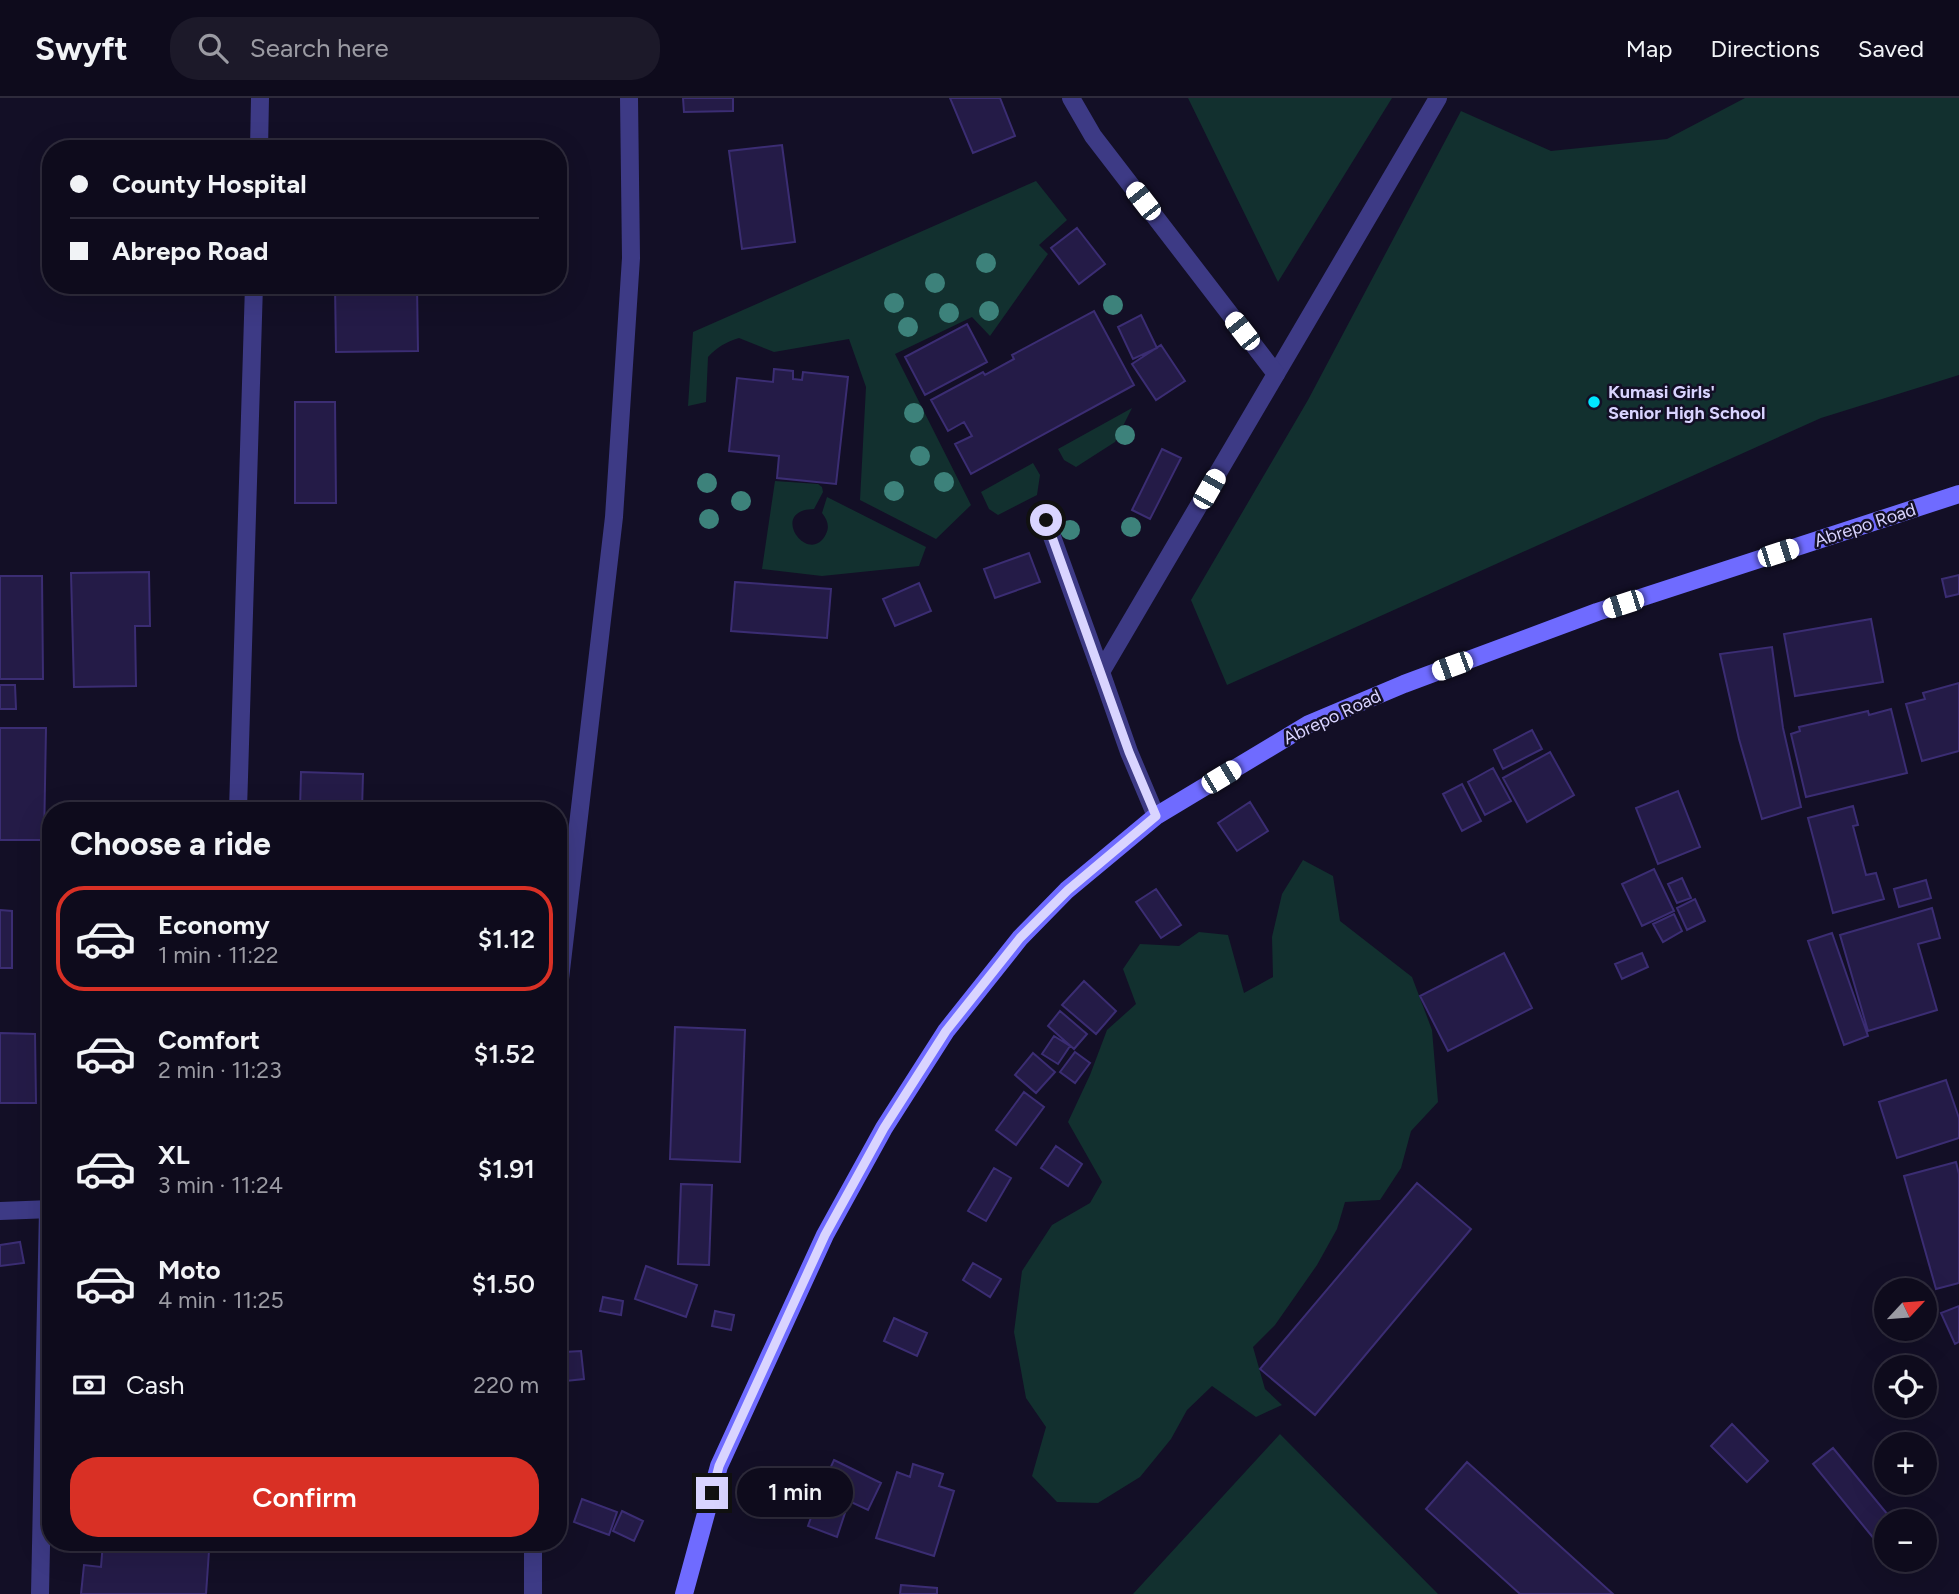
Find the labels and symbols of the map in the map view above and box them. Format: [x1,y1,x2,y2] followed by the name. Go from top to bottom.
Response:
[1122,178,1165,224] car
[1221,308,1264,354] car
[1608,381,1765,424] place label: Kumasi Girls' Senior High School
[1586,394,1602,410] marker: Kumasi Girls' Senior High School
[1190,466,1229,512] car
[1811,498,1919,552] street label: Abrepo Road
[1030,504,1062,536] route start
[1755,537,1802,569] car
[1600,588,1647,620] car
[1429,649,1476,683] car
[1279,685,1385,749] street label: Abrepo Road
[1198,757,1245,797] car
[1874,1278,1937,1340] north arrow
[736,1468,852,1518] callout: 1 min
[696,1477,728,1509] route end

